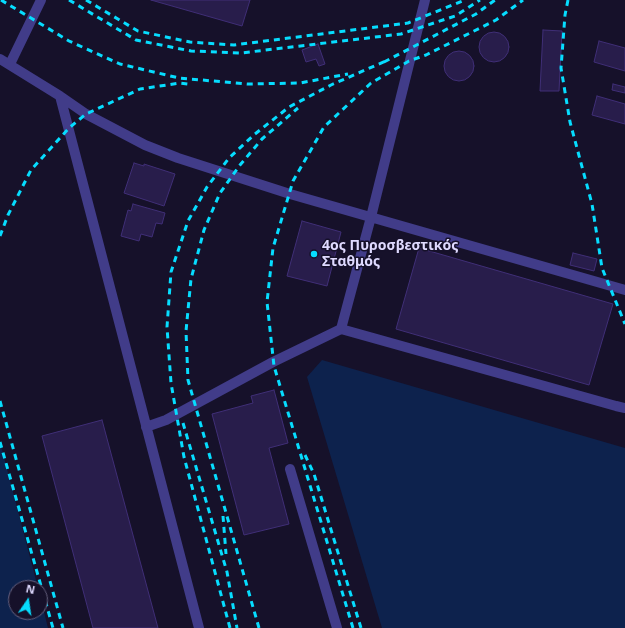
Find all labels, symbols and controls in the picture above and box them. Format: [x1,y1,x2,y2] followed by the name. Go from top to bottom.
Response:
[322,238,458,270] place label: 4ος Πυροσβεστικός Σταθμός
[309,249,319,259] marker: 4ος Πυροσβεστικός Σταθμός
[8,580,48,620] north arrow
[25,580,37,597] text: N

